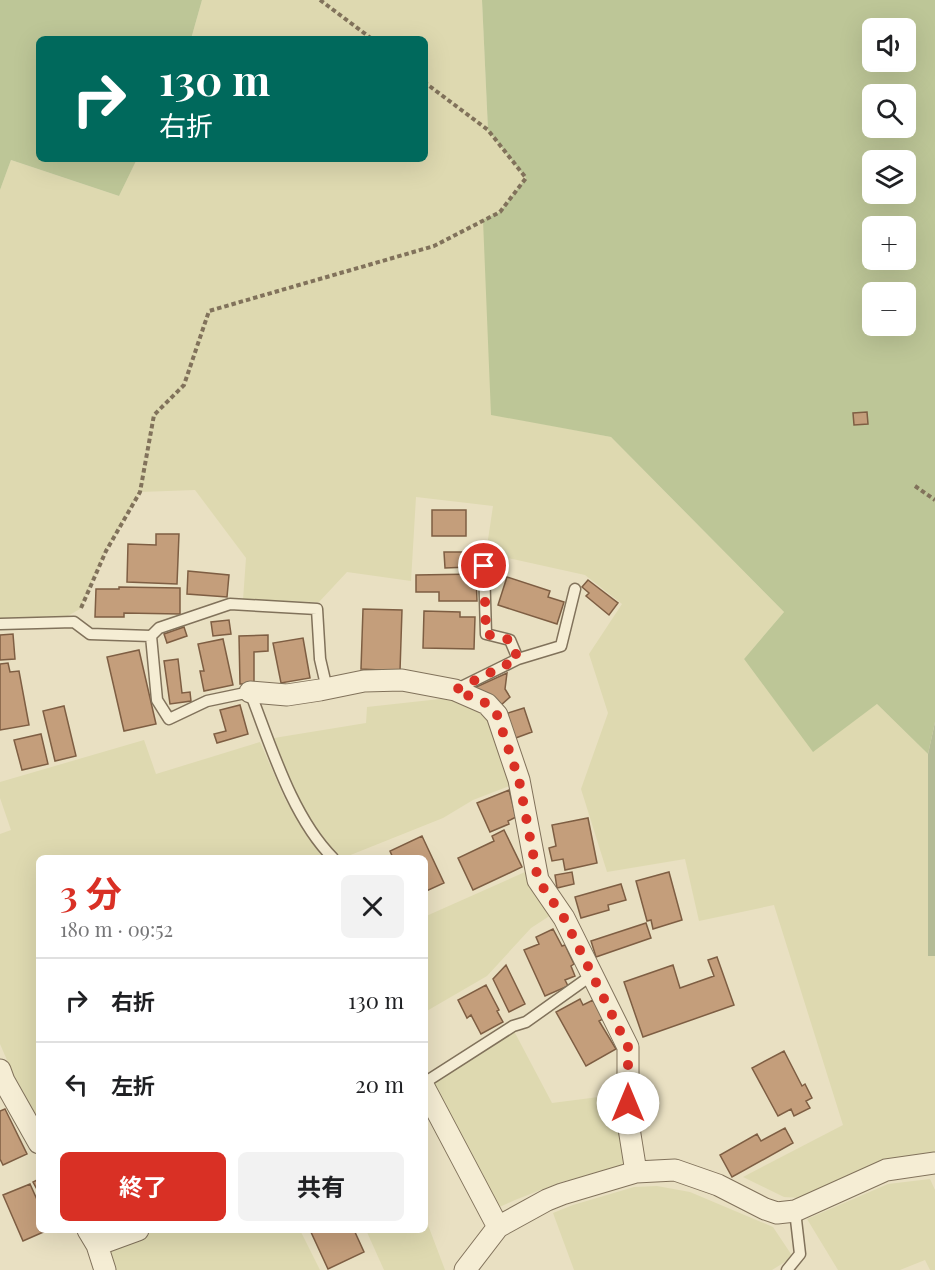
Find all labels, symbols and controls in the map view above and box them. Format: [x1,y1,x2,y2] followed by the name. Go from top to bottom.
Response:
[862,18,916,336] map controls
[862,18,916,72] button: sound
[159,51,270,107] text: 130 m
[60,60,138,138] icon: right
[862,84,916,138] button: search
[159,107,213,143] text: 右折
[862,150,916,204] button: layers
[862,216,916,270] button: +
[862,282,916,336] button: −
[458,540,509,591] pin
[467,549,500,582] icon: arrive
[60,868,122,916] text: 3 分
[341,875,404,938] button: close
[60,915,173,942] text: 180 m · 09:52
[60,984,93,1017] icon: right
[348,985,404,1015] text: 130 m
[111,986,155,1016] text: 右折
[60,1068,93,1101] icon: left
[355,1069,404,1099] text: 20 m
[111,1070,155,1100] text: 左折
[596,1071,660,1135] position arrow
[60,1152,226,1221] button: 終了
[238,1152,404,1221] button: 共有

